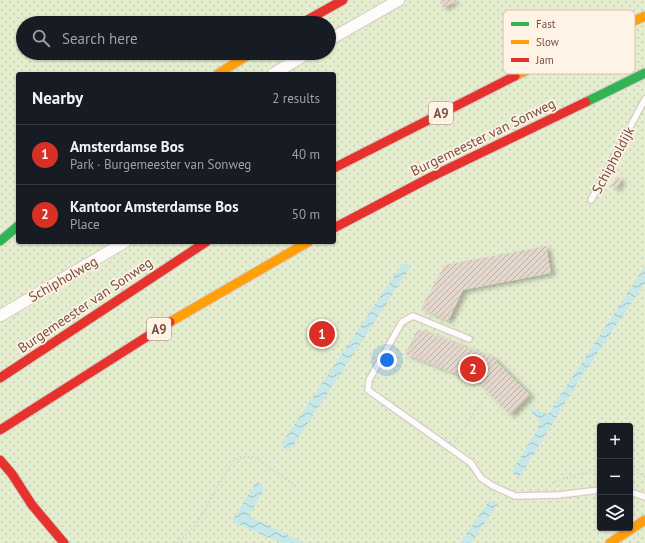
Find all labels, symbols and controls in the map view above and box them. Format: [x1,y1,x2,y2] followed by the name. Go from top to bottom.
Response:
[503,10,635,74] legend
[16,16,336,60] search box
[536,17,556,31] text: Fast
[30,27,52,49] icon: search
[62,29,138,48] text: Search here
[536,35,559,49] text: Slow
[535,53,554,67] text: Jam
[32,87,83,109] text: Nearby
[272,90,320,107] text: 2 results
[408,94,558,180] street label: Burgemeester van Sonweg
[429,102,453,124] road number: A9
[588,123,638,197] street label: Schipholdijk
[70,137,184,156] text: Amsterdamse Bos
[41,146,49,163] text: 1
[292,146,320,163] text: 40 m
[70,156,251,173] text: Park · Burgemeester van Sonweg
[70,197,238,216] text: Kantoor Amsterdamse Bos
[41,206,49,223] text: 2
[292,206,320,223] text: 50 m
[70,216,100,233] text: Place
[25,252,101,306] street label: Schipholweg
[14,253,156,357] street label: Burgemeester van Sonweg
[147,318,171,340] road number: A9
[309,319,335,349] pin: 1
[377,350,397,370] your location
[460,354,486,384] pin: 2
[597,423,633,531] map controls
[597,423,633,459] button: +
[597,459,633,495] button: −
[597,495,633,531] button: layers

